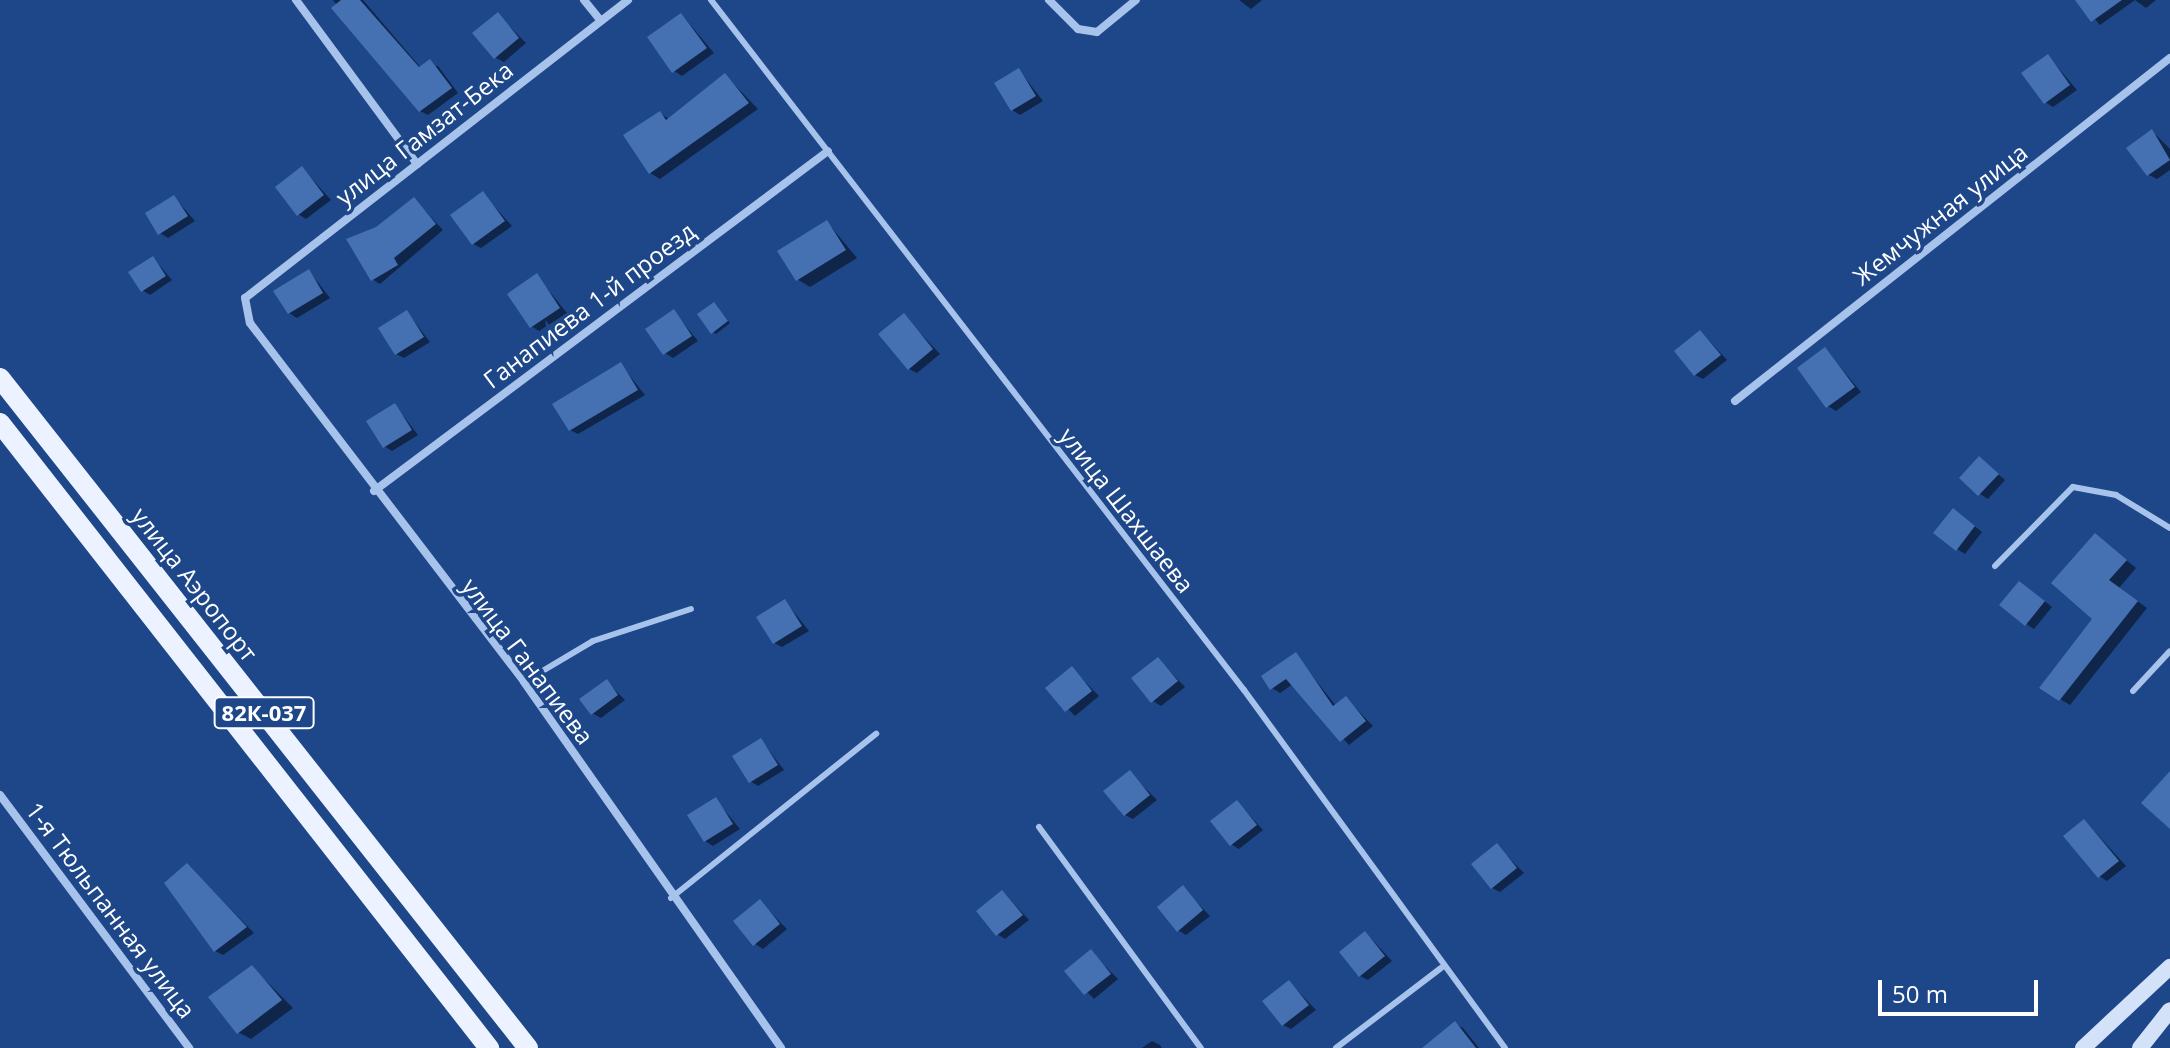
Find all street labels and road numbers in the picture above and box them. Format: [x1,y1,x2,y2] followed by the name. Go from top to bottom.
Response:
[330,55,518,211] street label: улица Гамзат-Бека
[1847,137,2033,291] street label: Жемчужная улица
[478,216,700,394] street label: Ганапиева 1-й проезд
[1054,422,1200,598] street label: улица Шахшаева
[126,501,264,667] street label: улица Аэропорт
[456,572,600,750] street label: улица Ганапиева
[212,695,316,731] road number: 82К-037
[20,796,202,1024] street label: 1-я Тюльпанная улица

